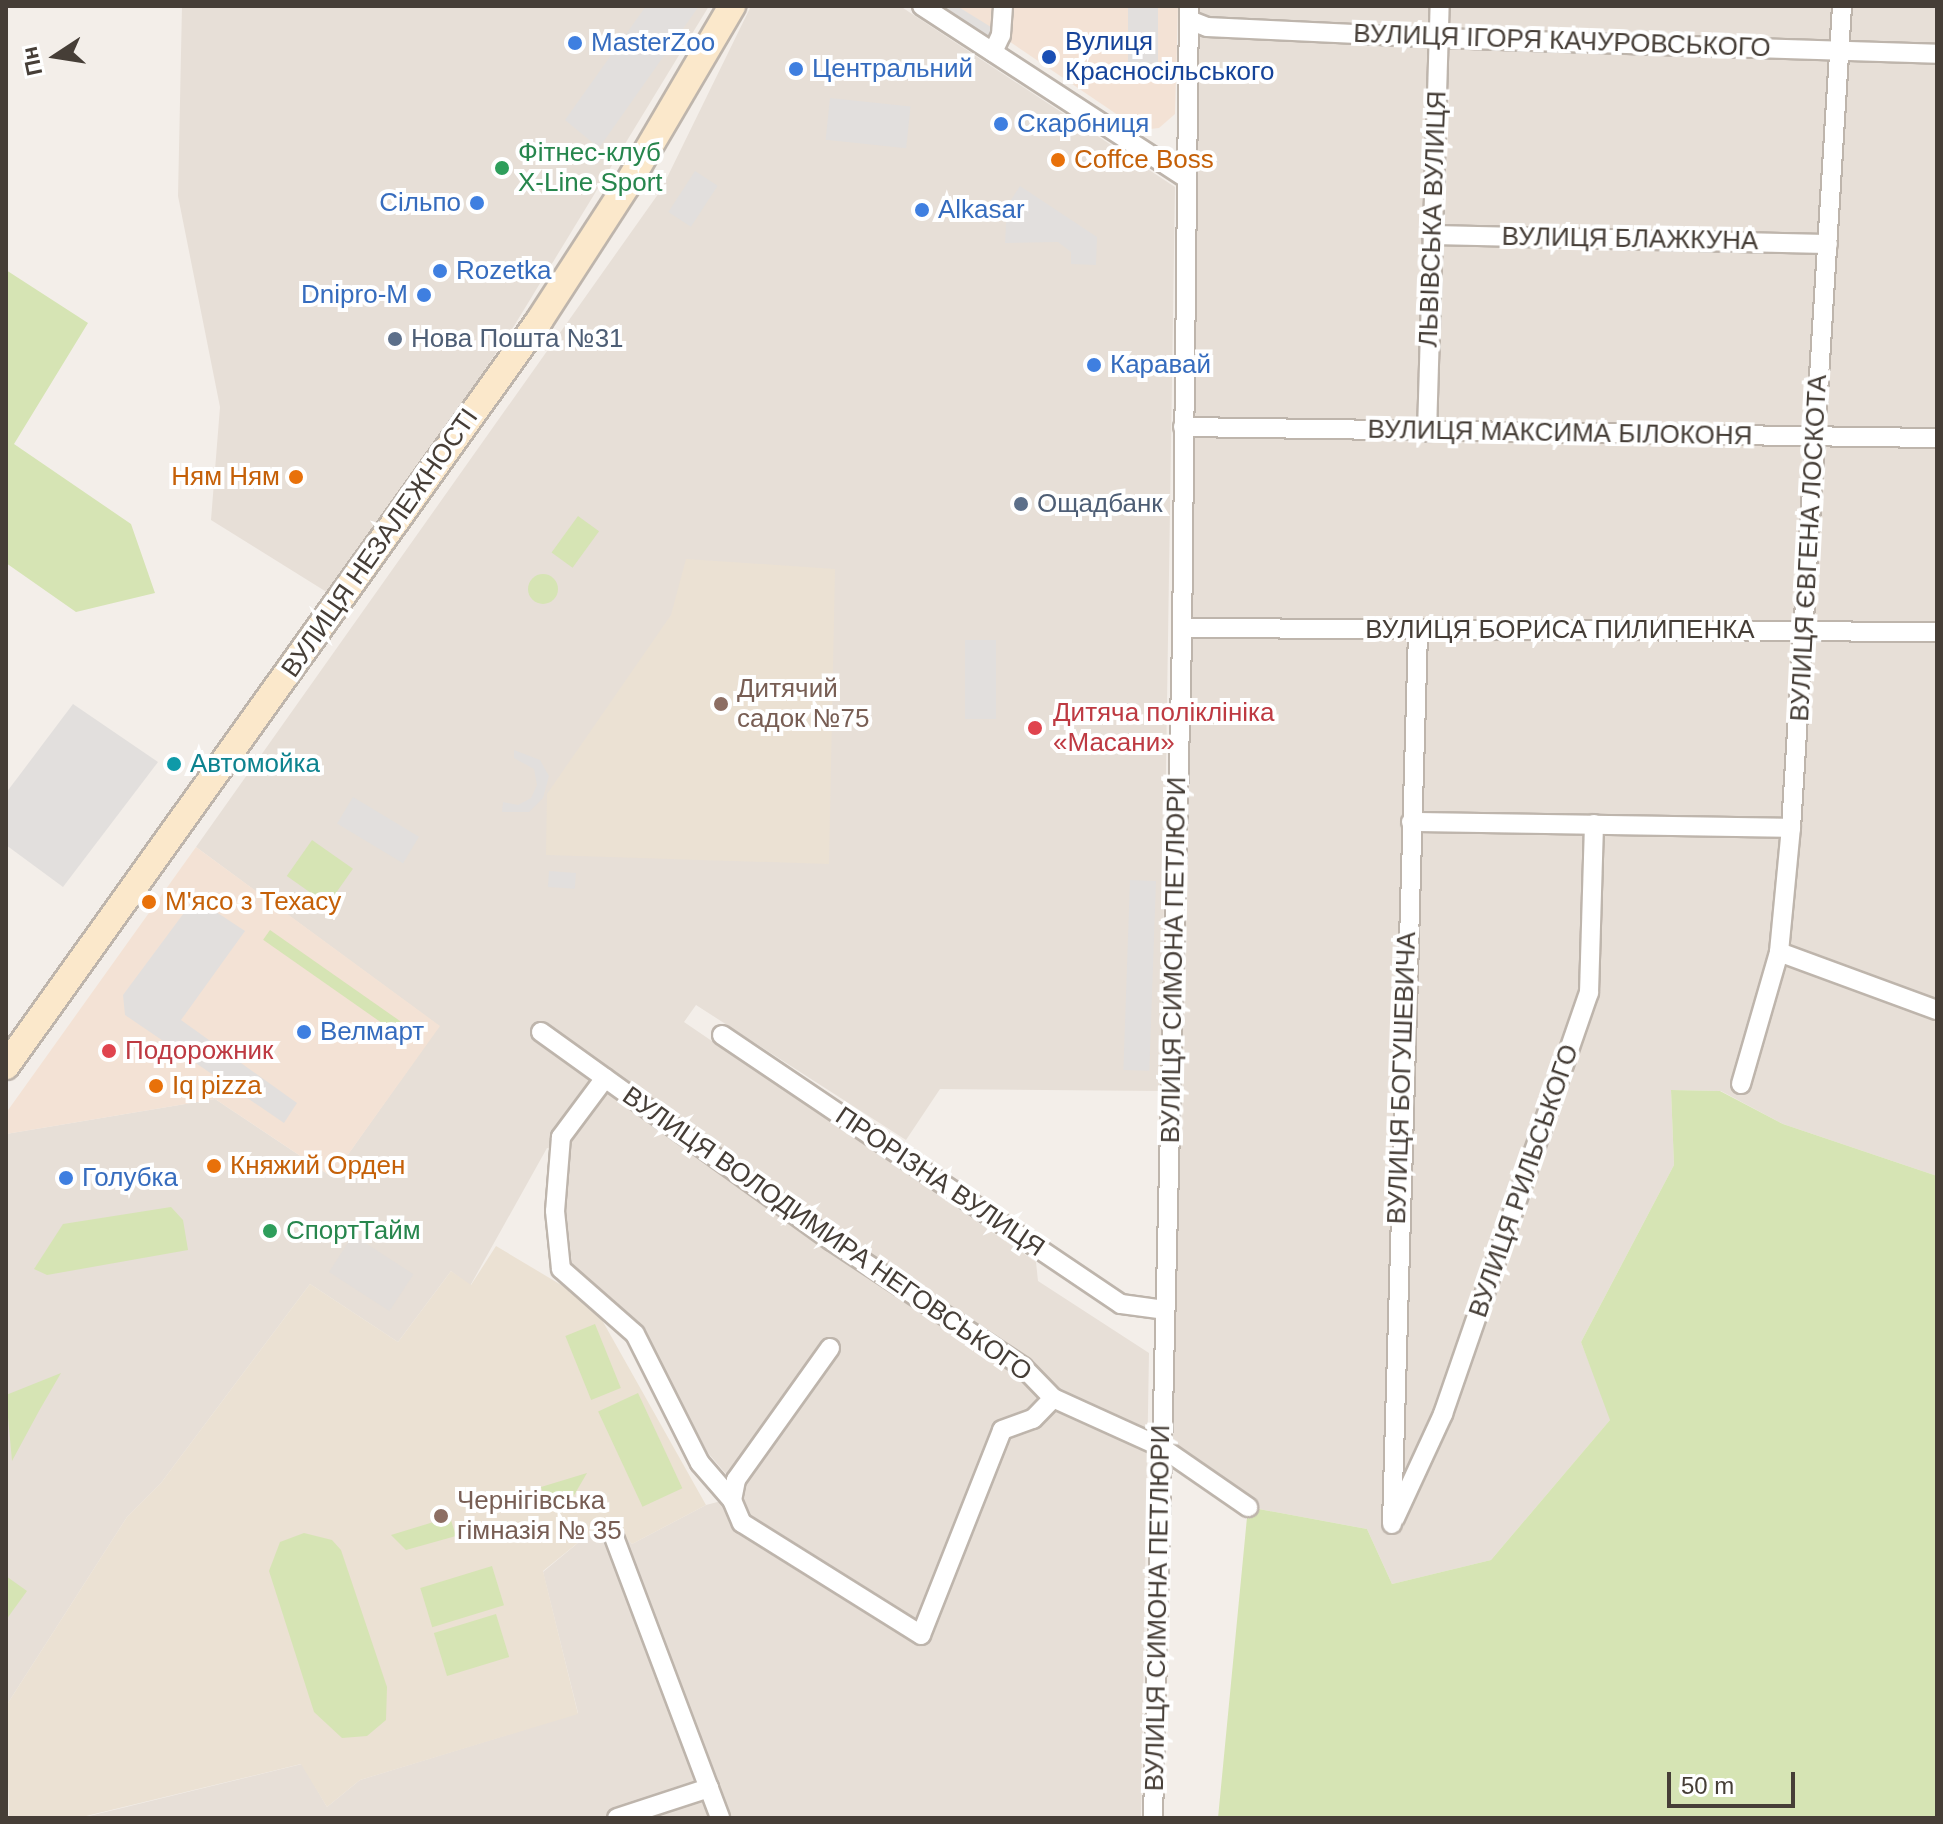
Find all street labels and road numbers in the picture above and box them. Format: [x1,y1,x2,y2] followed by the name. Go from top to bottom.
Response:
[1353,18,1771,64] street label: ВУЛИЦЯ ІГОРЯ КАЧУРОВСЬКОГО
[1413,90,1453,348] street label: ЛЬВІВСЬКА ВУЛИЦЯ
[1501,221,1759,257] street label: ВУЛИЦЯ БЛАЖКУНА
[1784,374,1834,722] street label: ВУЛИЦЯ ЄВГЕНА ЛОСКОТА
[275,403,485,683] street label: ВУЛИЦЯ НЕЗАЛЕЖНОСТІ
[1367,414,1753,452] street label: ВУЛИЦЯ МАКСИМА БІЛОКОНЯ
[1365,614,1755,646] street label: ВУЛИЦЯ БОРИСА ПИЛИПЕНКА
[1155,777,1193,1143] street label: ВУЛИЦЯ СИМОНА ПЕТЛЮРИ
[1381,931,1423,1225] street label: ВУЛИЦЯ БОГУШЕВИЧА
[1463,1040,1585,1322] street label: ВУЛИЦЯ РИЛЬСЬКОГО
[616,1080,1038,1388] street label: ВУЛИЦЯ ВОЛОДИМИРА НЕГОВСЬКОГО
[830,1101,1050,1263] street label: ПРОРІЗНА ВУЛИЦЯ
[1139,1425,1177,1791] street label: ВУЛИЦЯ СИМОНА ПЕТЛЮРИ

